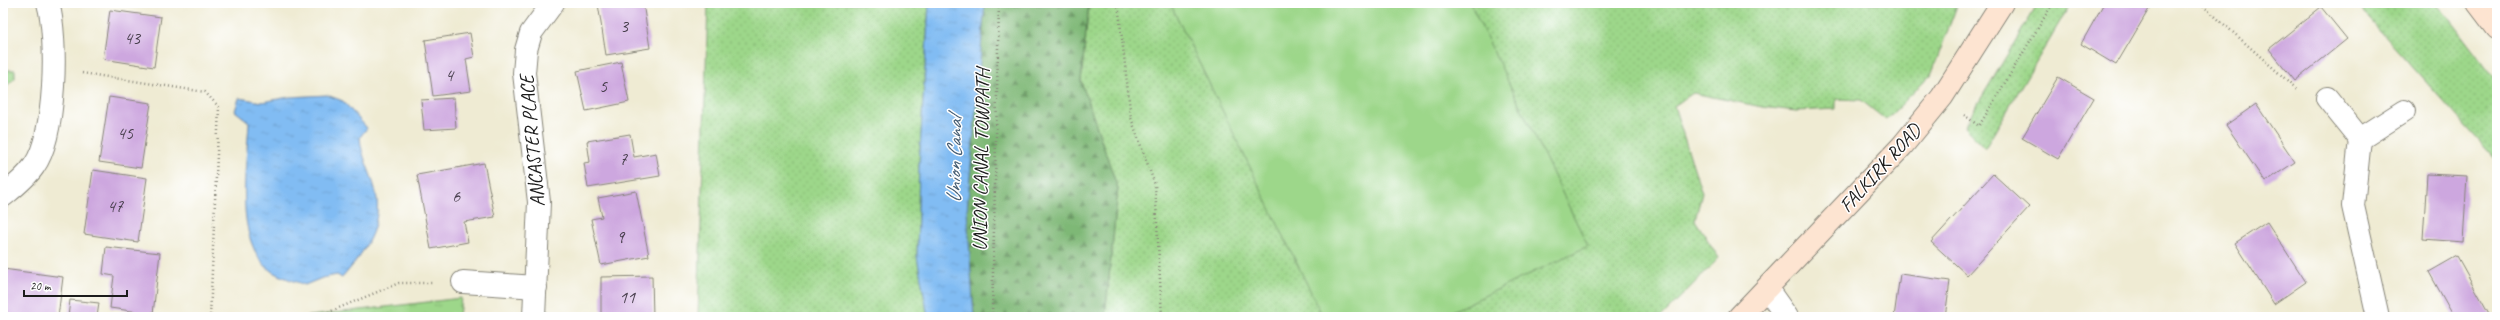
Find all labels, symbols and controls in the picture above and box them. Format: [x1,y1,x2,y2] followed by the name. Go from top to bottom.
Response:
[620,15,630,37] house number: 3
[124,27,142,49] house number: 43
[445,64,455,86] house number: 4
[967,65,995,251] street label: UNION CANAL TOWPATH
[514,71,550,208] street label: ANCASTER PLACE
[599,75,608,97] house number: 5
[940,109,968,203] water label: Union Canal
[1834,118,1927,217] street label: FALKIRK ROAD
[117,122,134,144] house number: 45
[619,148,628,170] house number: 7
[452,185,461,207] house number: 6
[107,195,124,217] house number: 47
[616,226,626,248] house number: 9
[24,272,127,298] scale bar
[30,278,52,294] text: 20 m
[619,286,636,308] house number: 11

